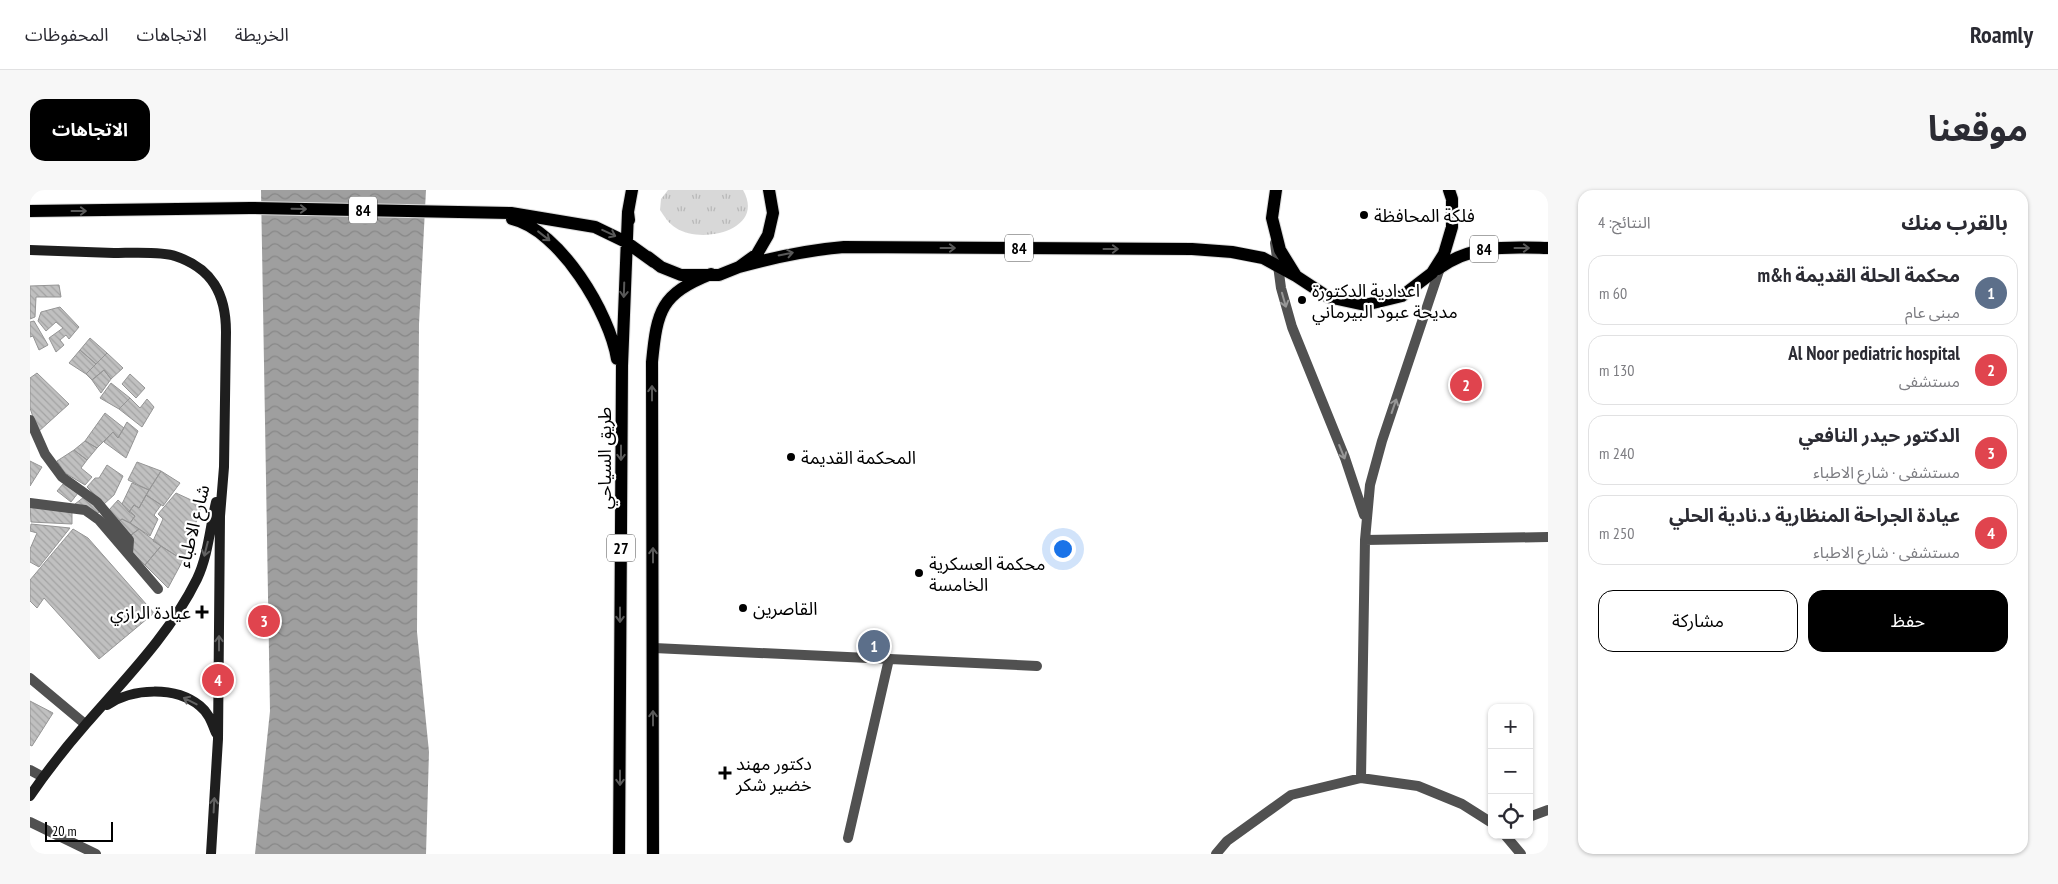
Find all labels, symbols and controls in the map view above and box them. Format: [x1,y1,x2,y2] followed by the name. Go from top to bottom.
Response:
[1970,19,2033,50] text: Roamly
[25,23,109,46] text: المحفوظات
[137,23,207,46] text: الاتجاهات
[235,23,289,46] text: الخريطة
[30,99,150,161] button: الاتجاهات
[1928,105,2028,151] text: موقعنا
[349,196,377,224] road number: 84
[290,204,307,214] one-way arrow
[1374,204,1475,227] place label: فلكة المحافظة
[70,206,86,215] one-way arrow
[1358,209,1370,221] marker: فلكة المحافظة
[1901,209,2008,236] text: بالقرب منك
[1598,212,1651,232] text: النتائج: 4
[601,229,616,239] one-way arrow
[537,230,550,241] one-way arrow
[1005,234,1033,262] road number: 84
[1470,236,1498,262] road number: 84
[940,243,956,253] one-way arrow
[1513,243,1529,253] one-way arrow
[1102,244,1119,254] one-way arrow
[778,249,794,258] one-way arrow
[1758,263,1960,287] text: محكمة الحلة القديمة m&h
[1312,279,1458,325] place label: اعدادية الدكتورة مديحة عبود البيرماني
[620,282,629,298] one-way arrow
[1599,283,1627,303] text: 60 m
[1987,283,1995,303] text: 1
[1280,292,1289,308] one-way arrow
[1296,294,1308,306] marker: اعدادية الدكتورة مديحة عبود البيرماني
[1905,302,1960,322] text: مبنى عام
[1788,341,1960,365] text: Al Noor pediatric hospital
[1599,360,1634,380] text: 130 m
[1987,360,1995,380] text: 2
[1450,366,1482,404] pin: 2
[1899,371,1960,391] text: مستشفى
[647,385,657,402] one-way arrow
[1390,399,1399,414] one-way arrow
[593,407,618,509] street label: طريق السياحي
[1799,423,1960,447] text: الدكتور حيدر النافعي
[1599,443,1634,463] text: 240 m
[1987,443,1995,463] text: 3
[616,444,626,461] one-way arrow
[1338,444,1348,459] one-way arrow
[801,446,916,469] place label: المحكمة القديمة
[785,451,797,463] marker: المحكمة القديمة
[1813,462,1960,482] text: مستشفى · شارع الاطباء
[172,482,217,571] street label: شارع الاطباء
[1669,503,1960,527] text: عيادة الجراحة المنظارية د.نادية الحلي
[1599,523,1634,543] text: 250 m
[1987,523,1995,543] text: 4
[607,534,635,562] road number: 27
[1050,536,1076,562] your location
[201,540,210,556] one-way arrow
[1813,542,1960,562] text: مستشفى · شارع الاطباء
[648,548,658,564] one-way arrow
[929,552,1046,596] place label: محكمة العسكرية الخامسة
[913,567,925,579] marker: محكمة العسكرية الخامسة
[1598,590,1798,652] button: مشاركة
[1808,590,2008,652] button: حفظ
[753,597,817,620] place label: القاصرين
[110,601,191,626] place label: عيادة الرازي
[248,602,280,640] pin: 3
[737,602,749,614] marker: القاصرين
[195,605,209,619] marker: عيادة الرازي
[616,607,625,623] one-way arrow
[858,627,890,665] pin: 1
[214,635,224,652] one-way arrow
[202,661,234,699] pin: 4
[183,696,198,705] one-way arrow
[1488,704,1533,839] map controls
[1488,704,1533,749] button: +
[648,710,658,726] one-way arrow
[1488,749,1533,794] button: −
[735,752,812,796] place label: دكتور مهند خضير شكر
[718,766,732,780] marker: دكتور مهند خضير شكر
[615,770,624,786] one-way arrow
[1488,794,1533,839] button: locate
[210,798,219,814] one-way arrow
[45,819,112,842] scale bar
[52,822,77,840] text: 20 m

